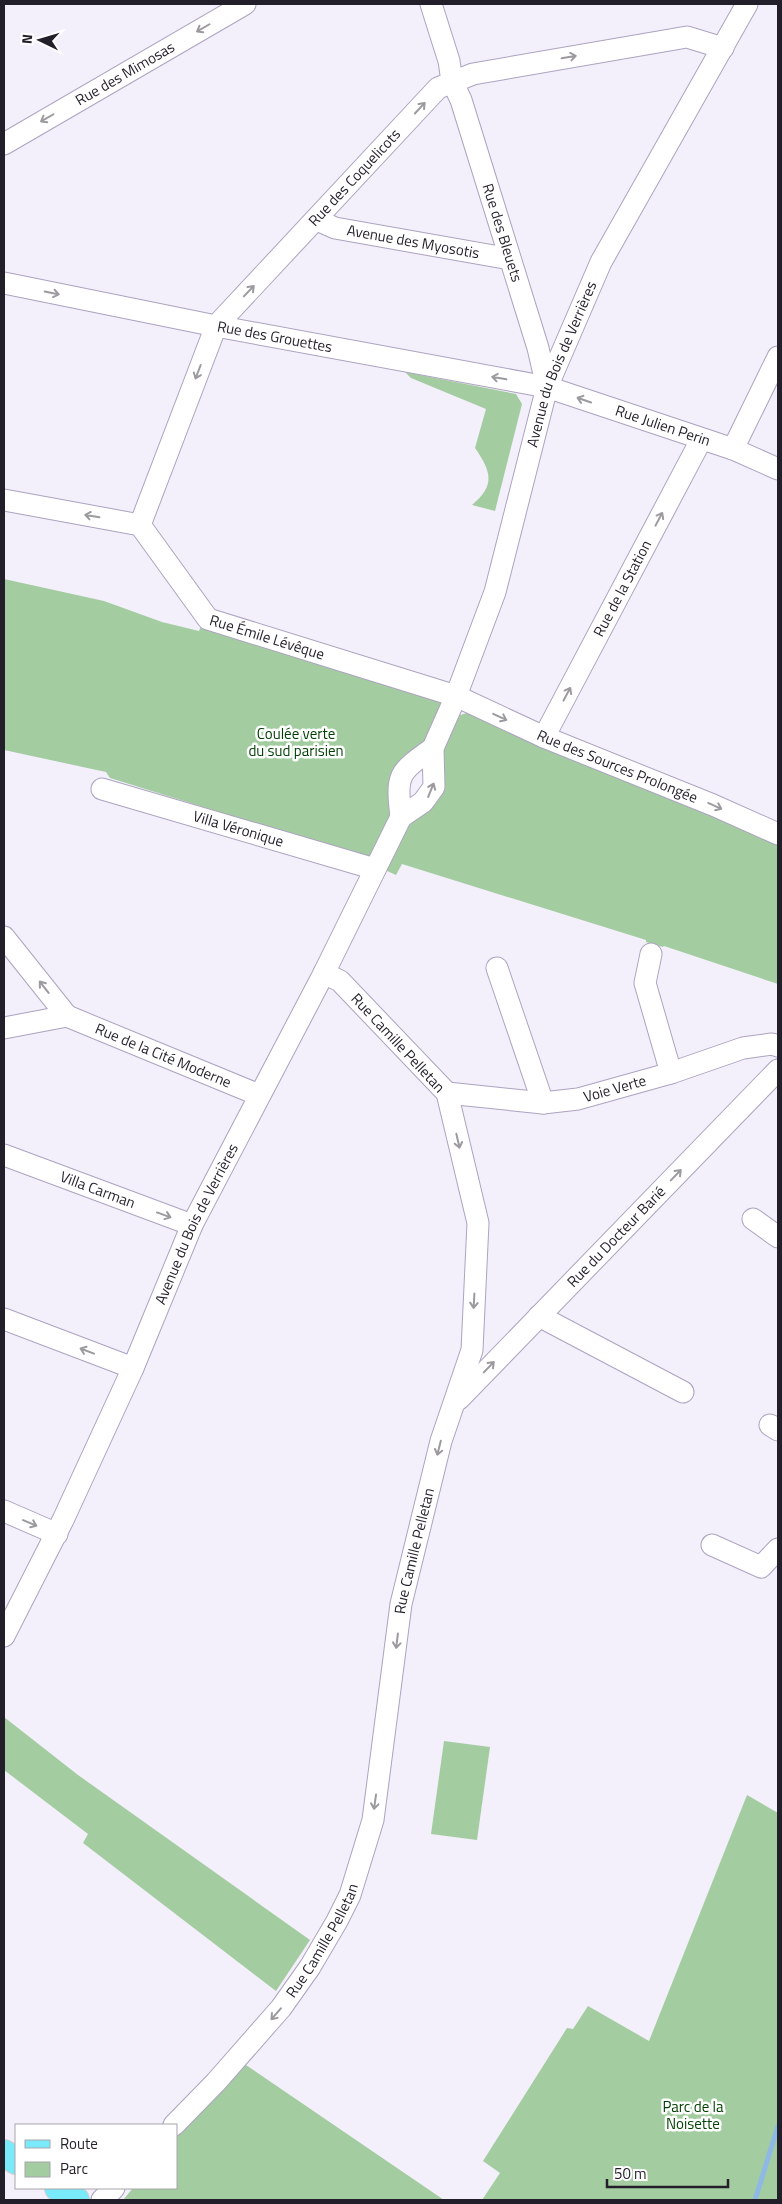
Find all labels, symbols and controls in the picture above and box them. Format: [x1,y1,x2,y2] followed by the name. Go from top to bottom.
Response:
[15,15,65,65] north arrow
[196,24,211,34] one-way arrow
[16,33,37,45] text: N
[71,35,179,111] street label: Rue des Mimosas
[561,52,577,62] one-way arrow
[414,102,426,115] one-way arrow
[41,114,55,124] one-way arrow
[303,123,406,231] street label: Rue des Coquelicots
[477,181,529,285] street label: Rue des Bleuets
[345,218,481,264] street label: Avenue des Myosotis
[520,277,602,449] street label: Avenue du Bois de Verrières
[243,285,255,297] one-way arrow
[43,288,59,298] one-way arrow
[215,314,334,358] street label: Rue des Grouettes
[193,364,202,379] one-way arrow
[491,373,507,383] one-way arrow
[577,395,593,404] one-way arrow
[612,399,714,452] street label: Rue Julien Perin
[84,511,100,521] one-way arrow
[654,512,664,527] one-way arrow
[587,536,657,641] street label: Rue de la Station
[207,608,327,665] street label: Rue Émile Lévêque
[563,687,572,702] one-way arrow
[492,712,507,722] one-way arrow
[248,722,344,762] park label: Coulée verte du sud parisien
[533,723,701,809] street label: Rue des Sources Prolongée
[427,782,436,797] one-way arrow
[707,801,722,811] one-way arrow
[190,804,286,853] street label: Villa Véronique
[39,981,50,994] one-way arrow
[346,988,451,1098] street label: Rue Camille Pelletan
[92,1017,235,1093] street label: Rue de la Cité Moderne
[581,1068,649,1108] street label: Voie Verte
[454,1132,463,1148] one-way arrow
[148,1139,244,1308] street label: Avenue du Bois de Verrières
[57,1165,139,1214] street label: Villa Carman
[670,1169,682,1181] one-way arrow
[561,1180,671,1292] street label: Rue du Docteur Barié
[156,1211,172,1220] one-way arrow
[470,1293,479,1309] one-way arrow
[80,1346,96,1355] one-way arrow
[483,1362,495,1374] one-way arrow
[434,1440,443,1456] one-way arrow
[388,1485,440,1615] street label: Rue Camille Pelletan
[22,1518,37,1528] one-way arrow
[392,1632,402,1648] one-way arrow
[370,1793,380,1809] one-way arrow
[280,1881,364,2002] street label: Rue Camille Pelletan
[270,2007,282,2020] one-way arrow
[662,2095,724,2135] park label: Parc de la Noisette
[15,2124,178,2189] legend
[60,2132,98,2155] text: Route
[607,2156,728,2188] scale bar
[60,2157,88,2180] text: Parc
[614,2162,647,2185] text: 50 m

